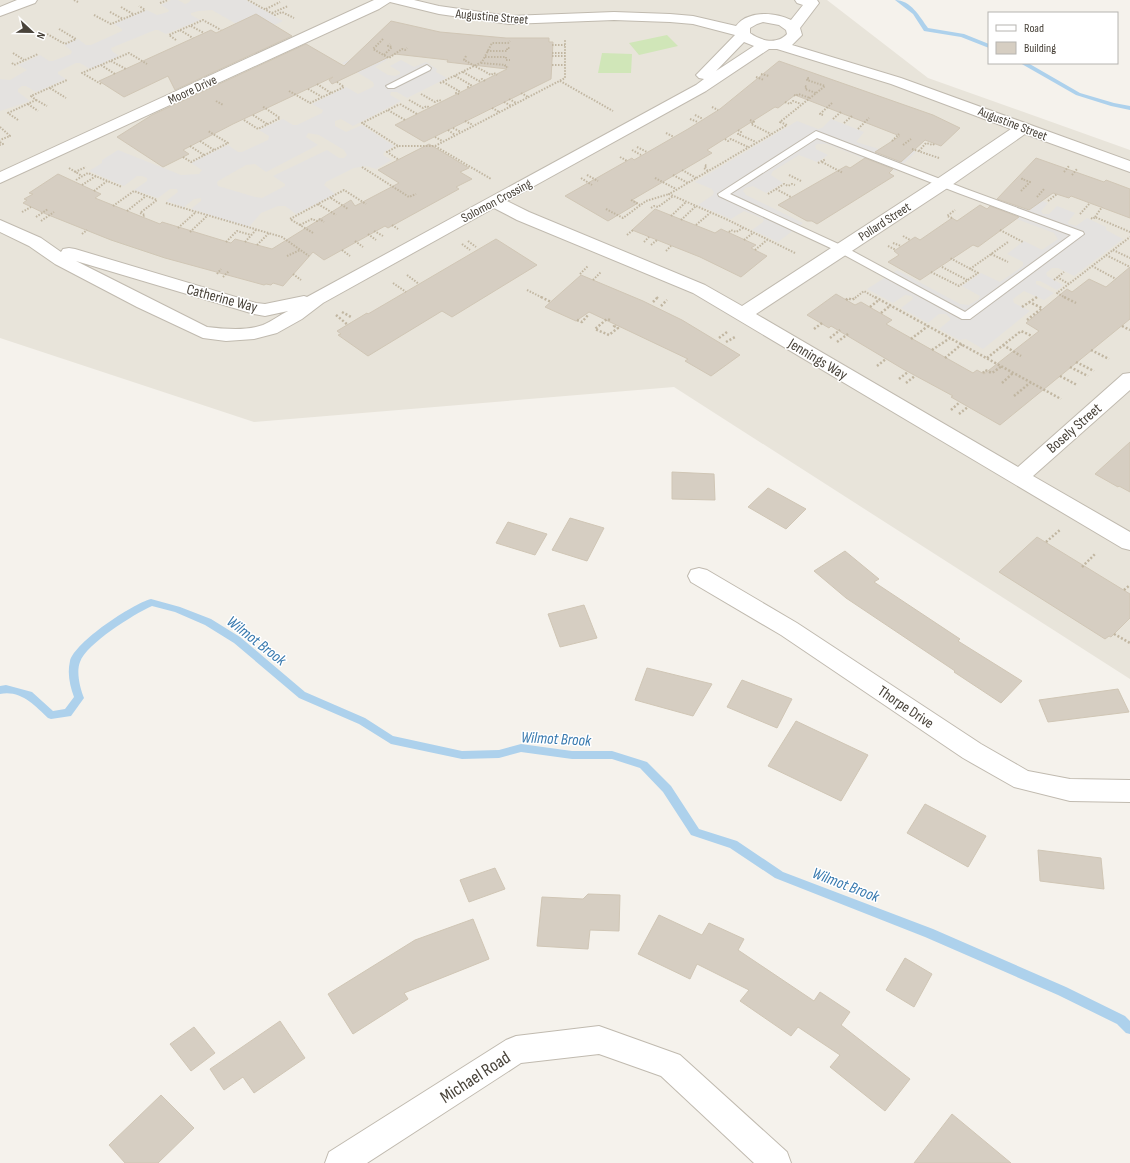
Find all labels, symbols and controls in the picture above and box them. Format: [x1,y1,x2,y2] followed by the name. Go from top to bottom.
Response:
[454,6,529,28] street label: Augustine Street
[12,12,52,52] north arrow
[988,12,1118,64] legend
[1024,21,1044,36] text: Road
[34,30,48,41] text: N
[1024,41,1056,56] text: Building
[165,72,219,108] street label: Moore Drive
[975,103,1050,144] street label: Augustine Street
[458,176,535,226] street label: Solomon Crossing
[855,199,914,245] street label: Pollard Street
[184,280,260,317] street label: Catherine Way
[784,334,851,385] street label: Jennings Way
[1043,399,1106,458] street label: Bosely Street
[223,612,290,671] water label: Wilmot Brook
[874,682,937,733] street label: Thorpe Drive
[520,728,592,751] water label: Wilmot Brook
[809,864,883,907] water label: Wilmot Brook
[436,1047,514,1108] street label: Michael Road

